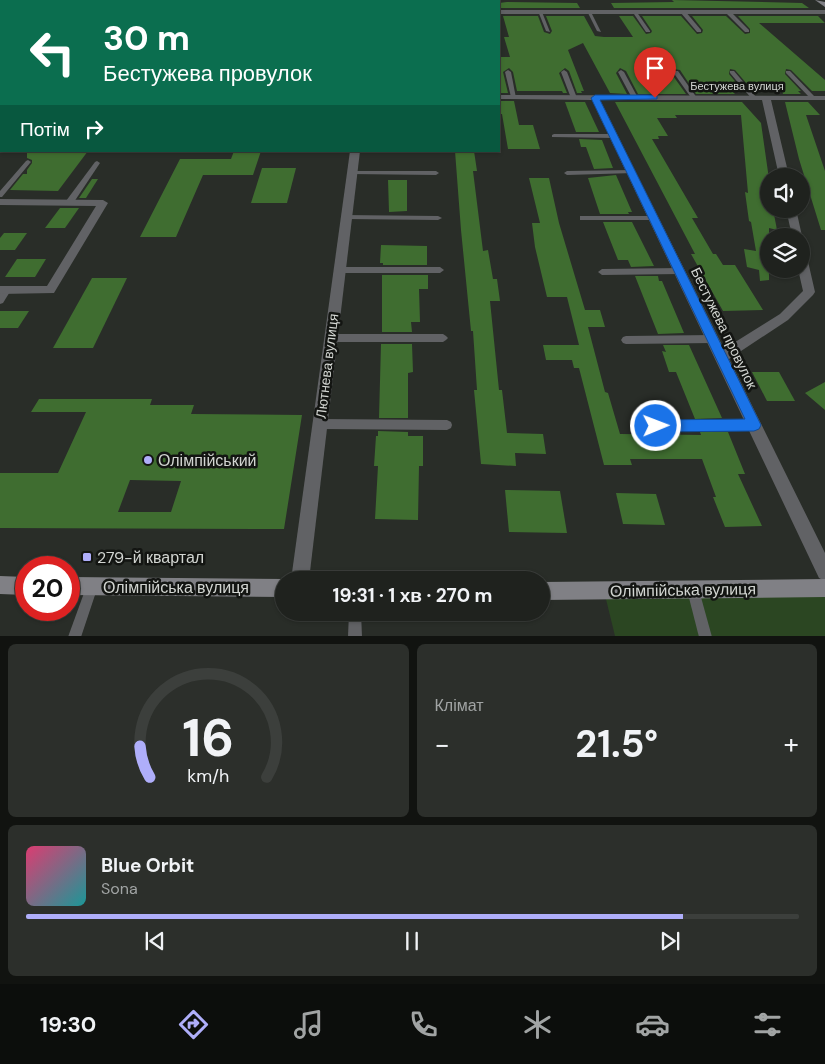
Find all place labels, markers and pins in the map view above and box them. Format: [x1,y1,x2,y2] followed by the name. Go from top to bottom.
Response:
[634,47,676,98] pin
[158,450,257,471] place label: Олімпійський
[142,454,154,466] marker: Олімпійський
[97,547,204,568] place label: 279-й квартал
[81,551,93,563] marker: 279-й квартал

